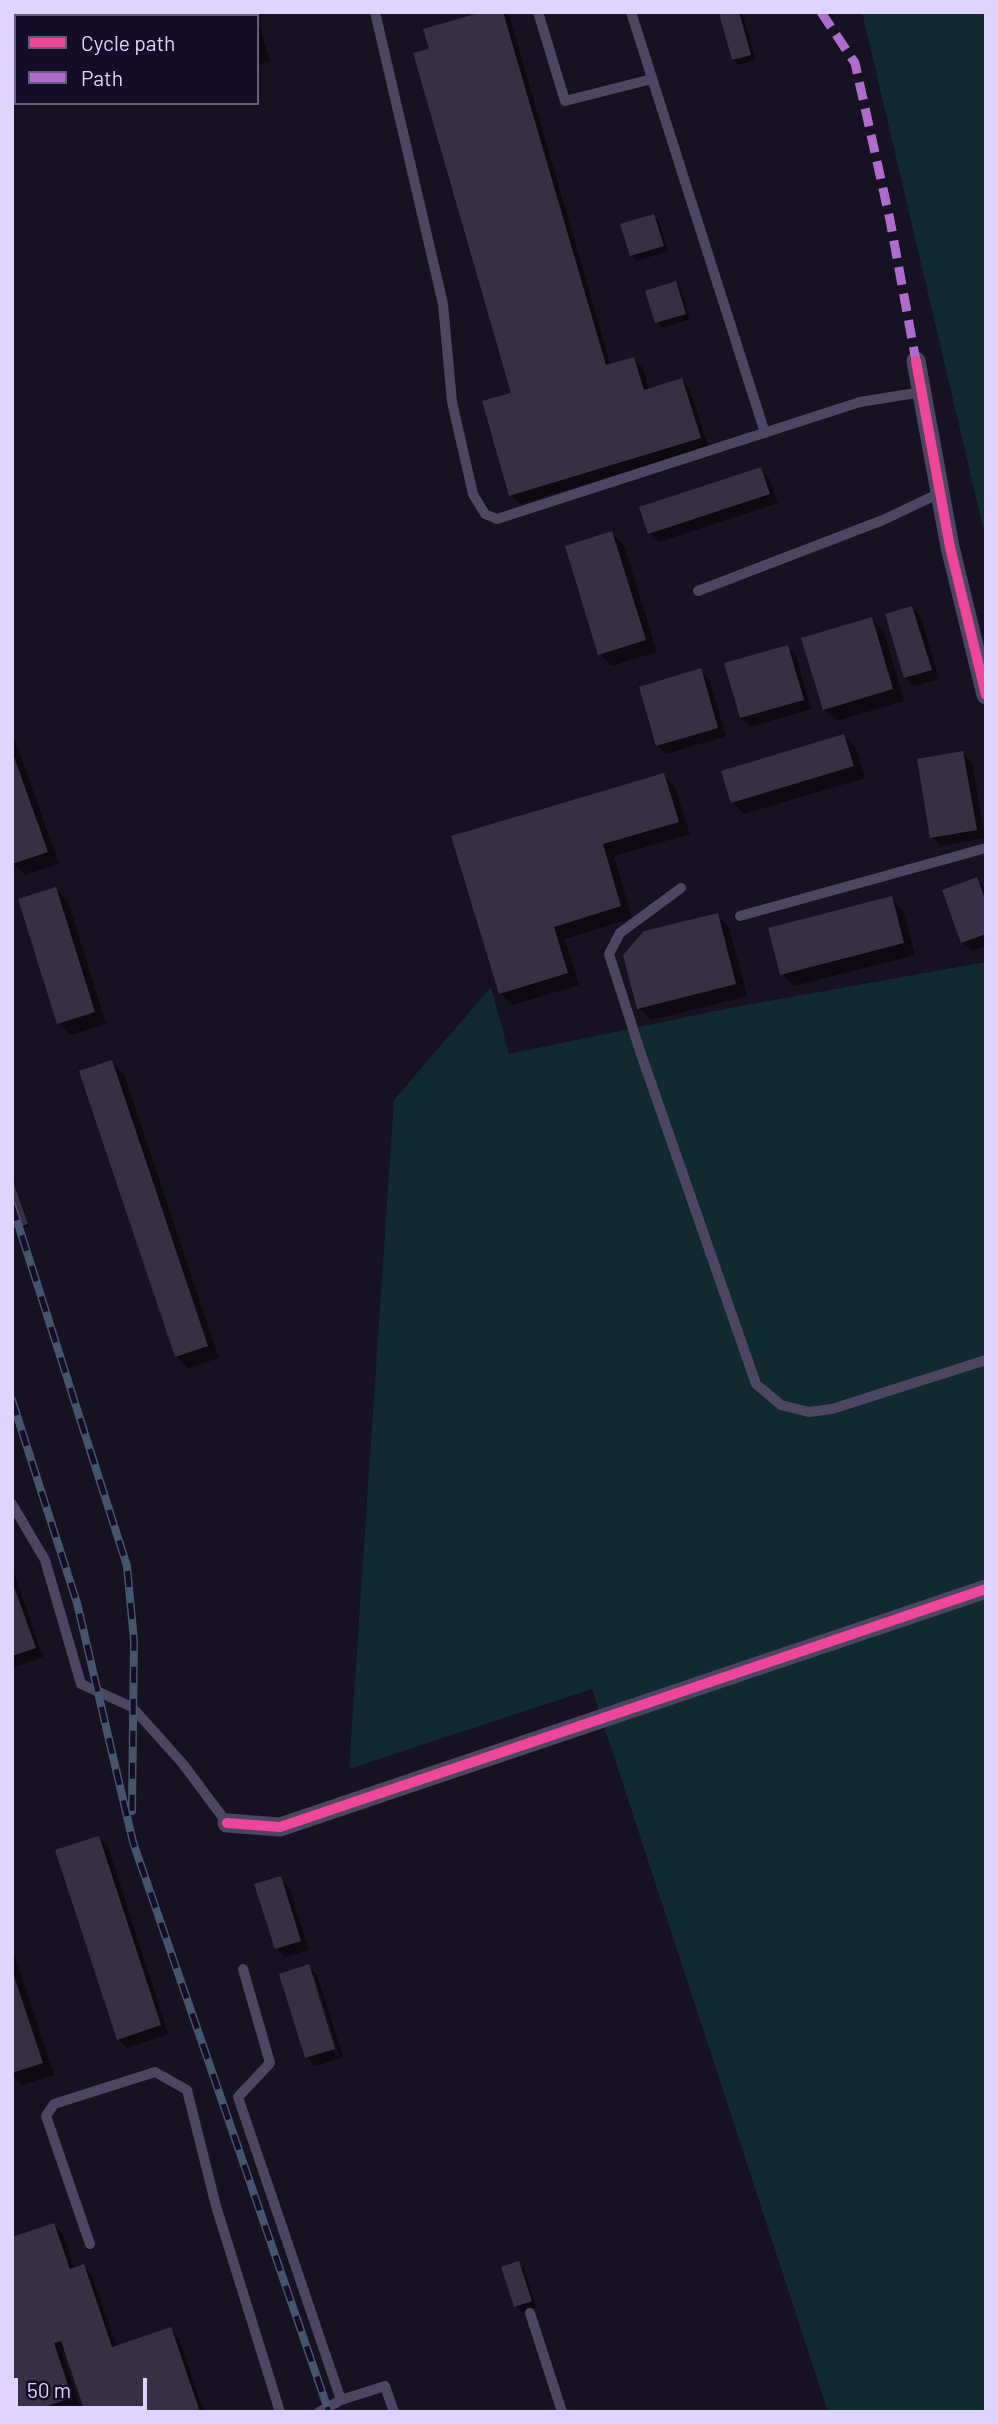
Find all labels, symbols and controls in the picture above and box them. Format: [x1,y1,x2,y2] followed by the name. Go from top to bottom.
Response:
[14,14,259,105] legend
[81,30,175,55] text: Cycle path
[81,65,123,90] text: Path
[18,2364,150,2408] scale bar
[27,2377,71,2402] text: 50 m

